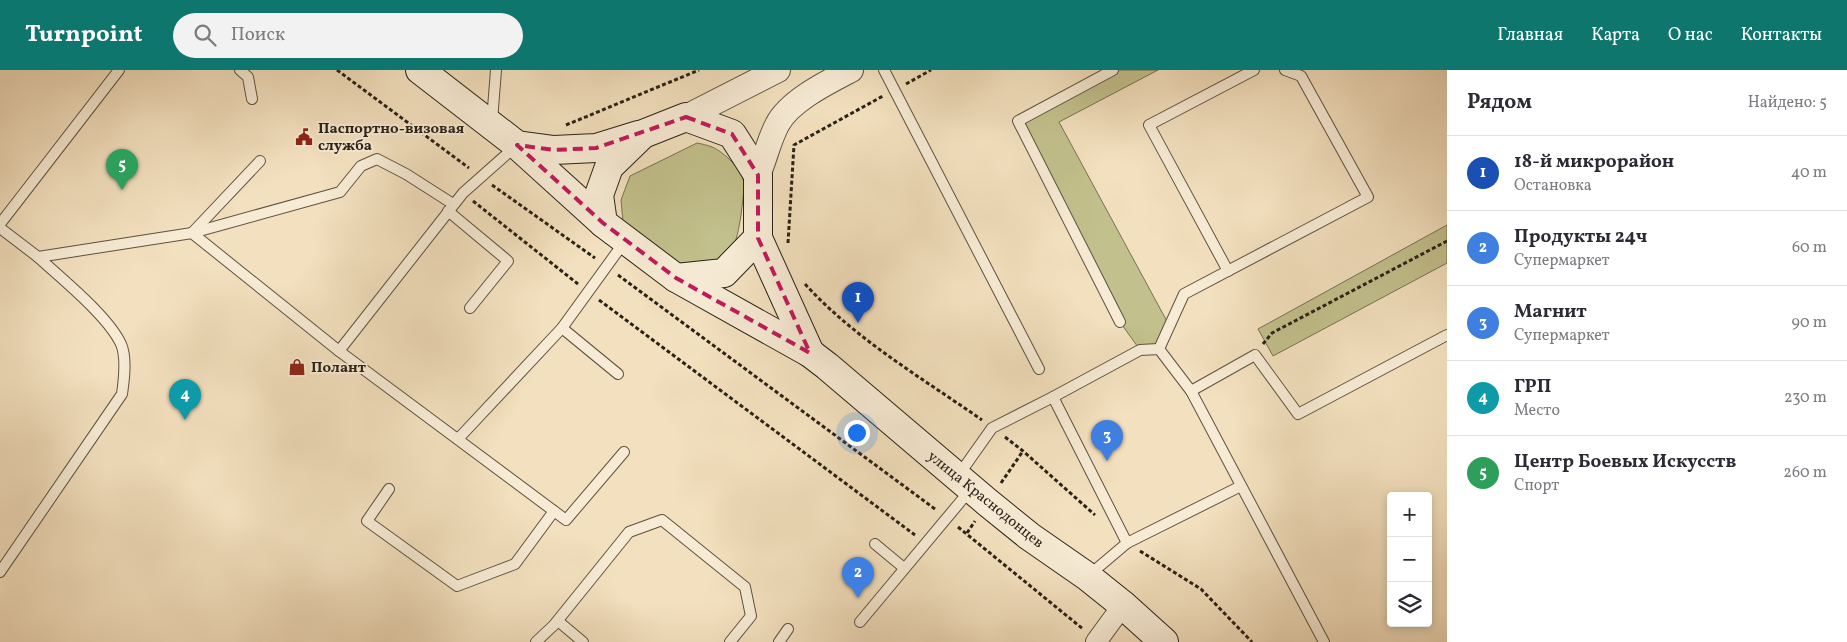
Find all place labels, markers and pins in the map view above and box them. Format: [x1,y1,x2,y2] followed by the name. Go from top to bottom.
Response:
[318,119,465,157] place label: Паспортно-визовая служба
[294,127,314,147] public building icon: Паспортно-визовая служба
[106,149,138,190] pin: 5
[842,282,874,323] pin: 1
[287,357,307,377] shop icon: Полант
[311,358,367,379] place label: Полант
[169,379,201,420] pin: 4
[1091,420,1123,461] pin: 3
[842,557,874,598] pin: 2

